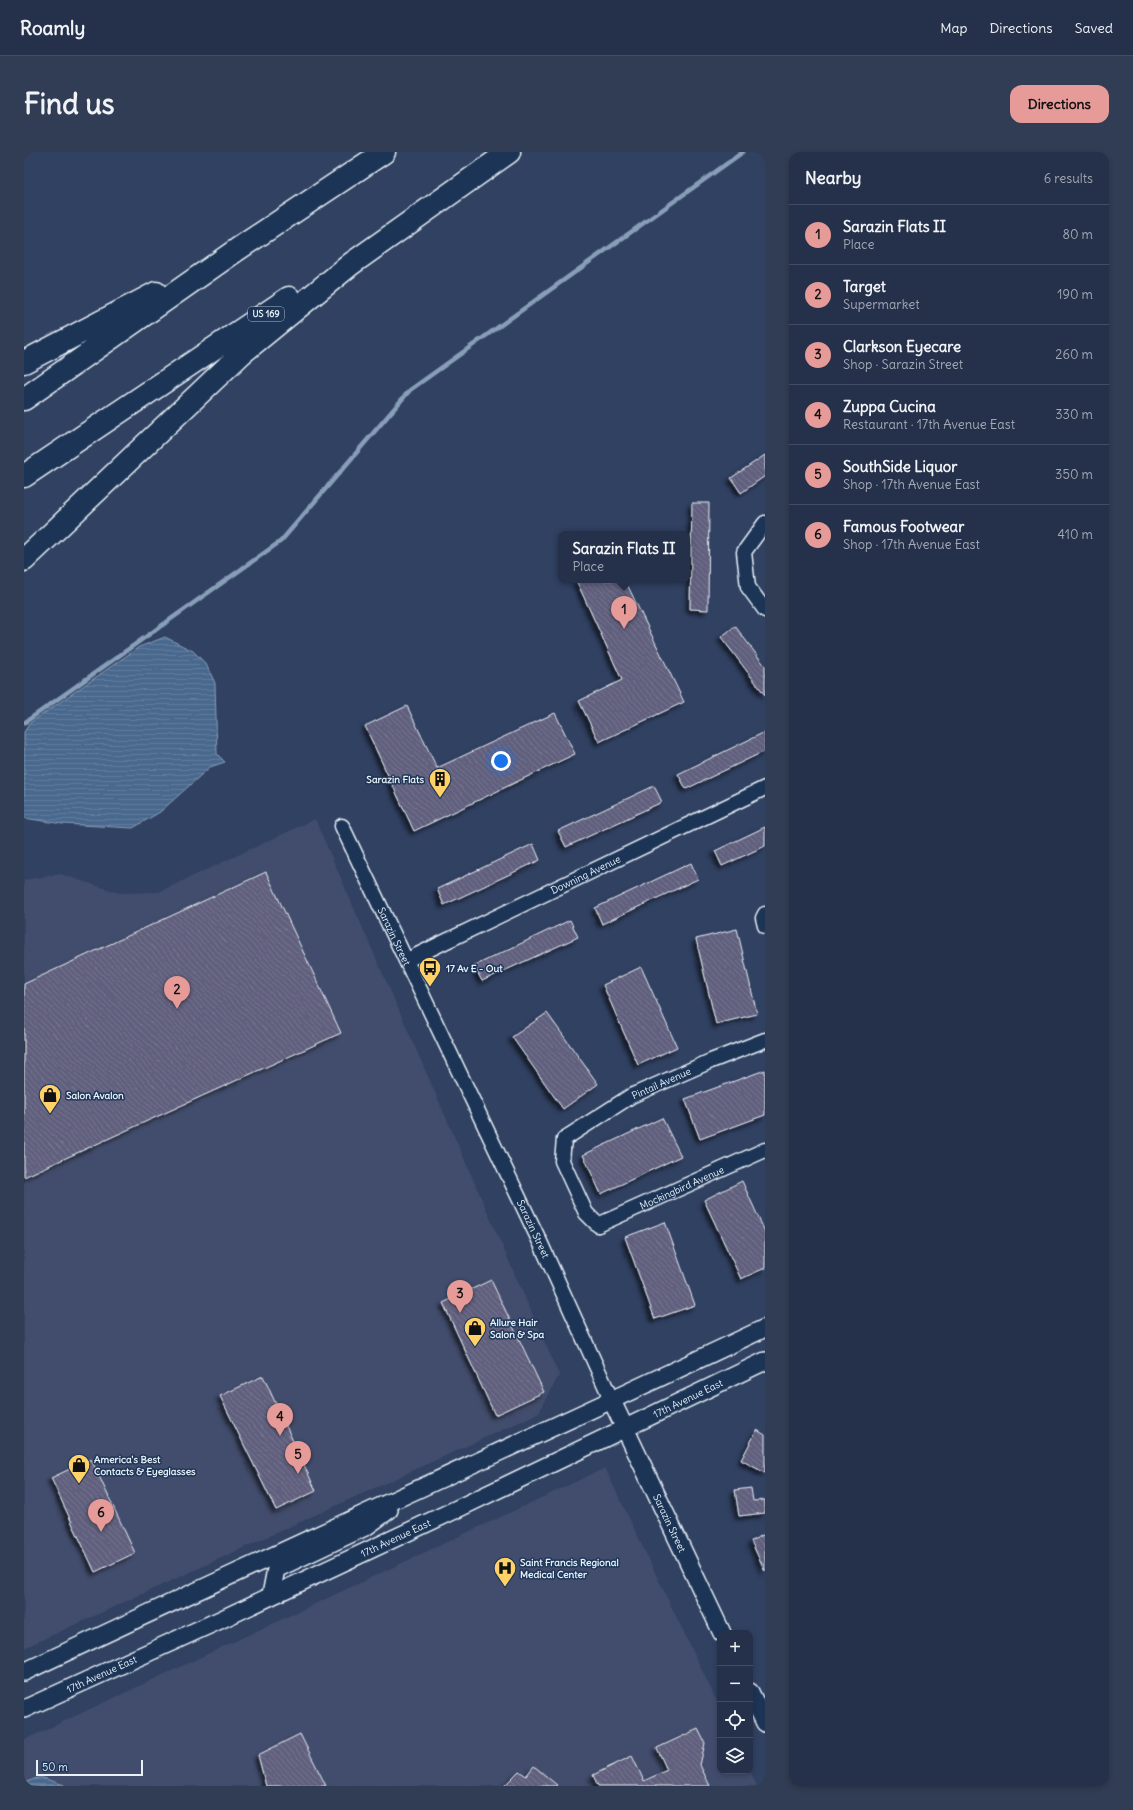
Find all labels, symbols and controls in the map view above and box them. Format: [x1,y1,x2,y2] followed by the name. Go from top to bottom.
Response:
[20,16,85,40] text: Roamly
[940,19,967,37] text: Map
[989,19,1053,37] text: Directions
[1075,19,1113,37] text: Saved
[1010,85,1109,123] button: Directions
[24,86,115,122] text: Find us
[805,167,861,189] text: Nearby
[1044,170,1093,187] text: 6 results
[843,217,946,236] text: Sarazin Flats II
[815,226,821,243] text: 1
[1062,226,1093,243] text: 80 m
[843,236,874,253] text: Place
[843,277,886,296] text: Target
[814,286,822,303] text: 2
[1057,286,1093,303] text: 190 m
[843,296,920,313] text: Supermarket
[248,307,284,321] road number: US 169
[843,337,961,356] text: Clarkson Eyecare
[814,346,822,363] text: 3
[1055,346,1093,363] text: 260 m
[843,356,963,373] text: Shop · Sarazin Street
[843,397,936,416] text: Zuppa Cucina
[814,406,822,423] text: 4
[1055,406,1093,423] text: 330 m
[843,416,1015,433] text: Restaurant · 17th Avenue East
[843,457,957,476] text: SouthSide Liquor
[814,466,822,483] text: 5
[1055,466,1093,483] text: 350 m
[843,476,980,493] text: Shop · 17th Avenue East
[843,517,964,536] text: Famous Footwear
[814,526,822,543] text: 6
[1057,526,1093,543] text: 410 m
[558,531,690,583] popup
[843,536,980,553] text: Shop · 17th Avenue East
[572,539,676,558] text: Sarazin Flats II
[572,558,604,575] text: Place
[611,596,637,629] pin: 1
[491,751,511,771] your location
[427,766,453,799] building icon: Sarazin Flats
[366,773,424,786] place label: Sarazin Flats
[549,852,623,897] street label: Downing Avenue
[375,905,414,968] street label: Sarazin Street
[417,955,443,988] bus stop icon: 17 Av E - Out
[446,962,503,975] place label: 17 Av E - Out
[164,976,190,1009] pin: 2
[630,1065,693,1102] street label: Pintail Avenue
[37,1082,63,1115] shop icon: Salon Avalon
[66,1089,124,1102] place label: Salon Avalon
[638,1163,726,1212] street label: Mockingbird Avenue
[514,1198,553,1261] street label: Sarazin Street
[447,1280,473,1313] pin: 3
[462,1315,488,1348] shop icon: Allure Hair Salon & Spa
[490,1316,545,1341] place label: Allure Hair Salon & Spa
[651,1376,726,1421] street label: 17th Avenue East
[267,1403,293,1436] pin: 4
[285,1441,311,1474] pin: 5
[66,1452,92,1485] shop icon: America's Best Contacts & Eyeglasses
[94,1453,196,1478] place label: America's Best Contacts & Eyeglasses
[650,1492,689,1555] street label: Sarazin Street
[88,1499,114,1532] pin: 6
[359,1516,433,1560] street label: 17th Avenue East
[492,1555,518,1588] hospital icon: Saint Francis Regional Medical Center
[520,1556,619,1581] place label: Saint Francis Regional Medical Center
[717,1630,753,1774] map controls
[717,1630,753,1666] button: +
[64,1652,139,1696] street label: 17th Avenue East
[717,1666,753,1702] button: −
[717,1702,753,1738] button: locate
[717,1738,753,1774] button: layers
[36,1758,143,1777] scale bar
[42,1760,68,1774] text: 50 m

